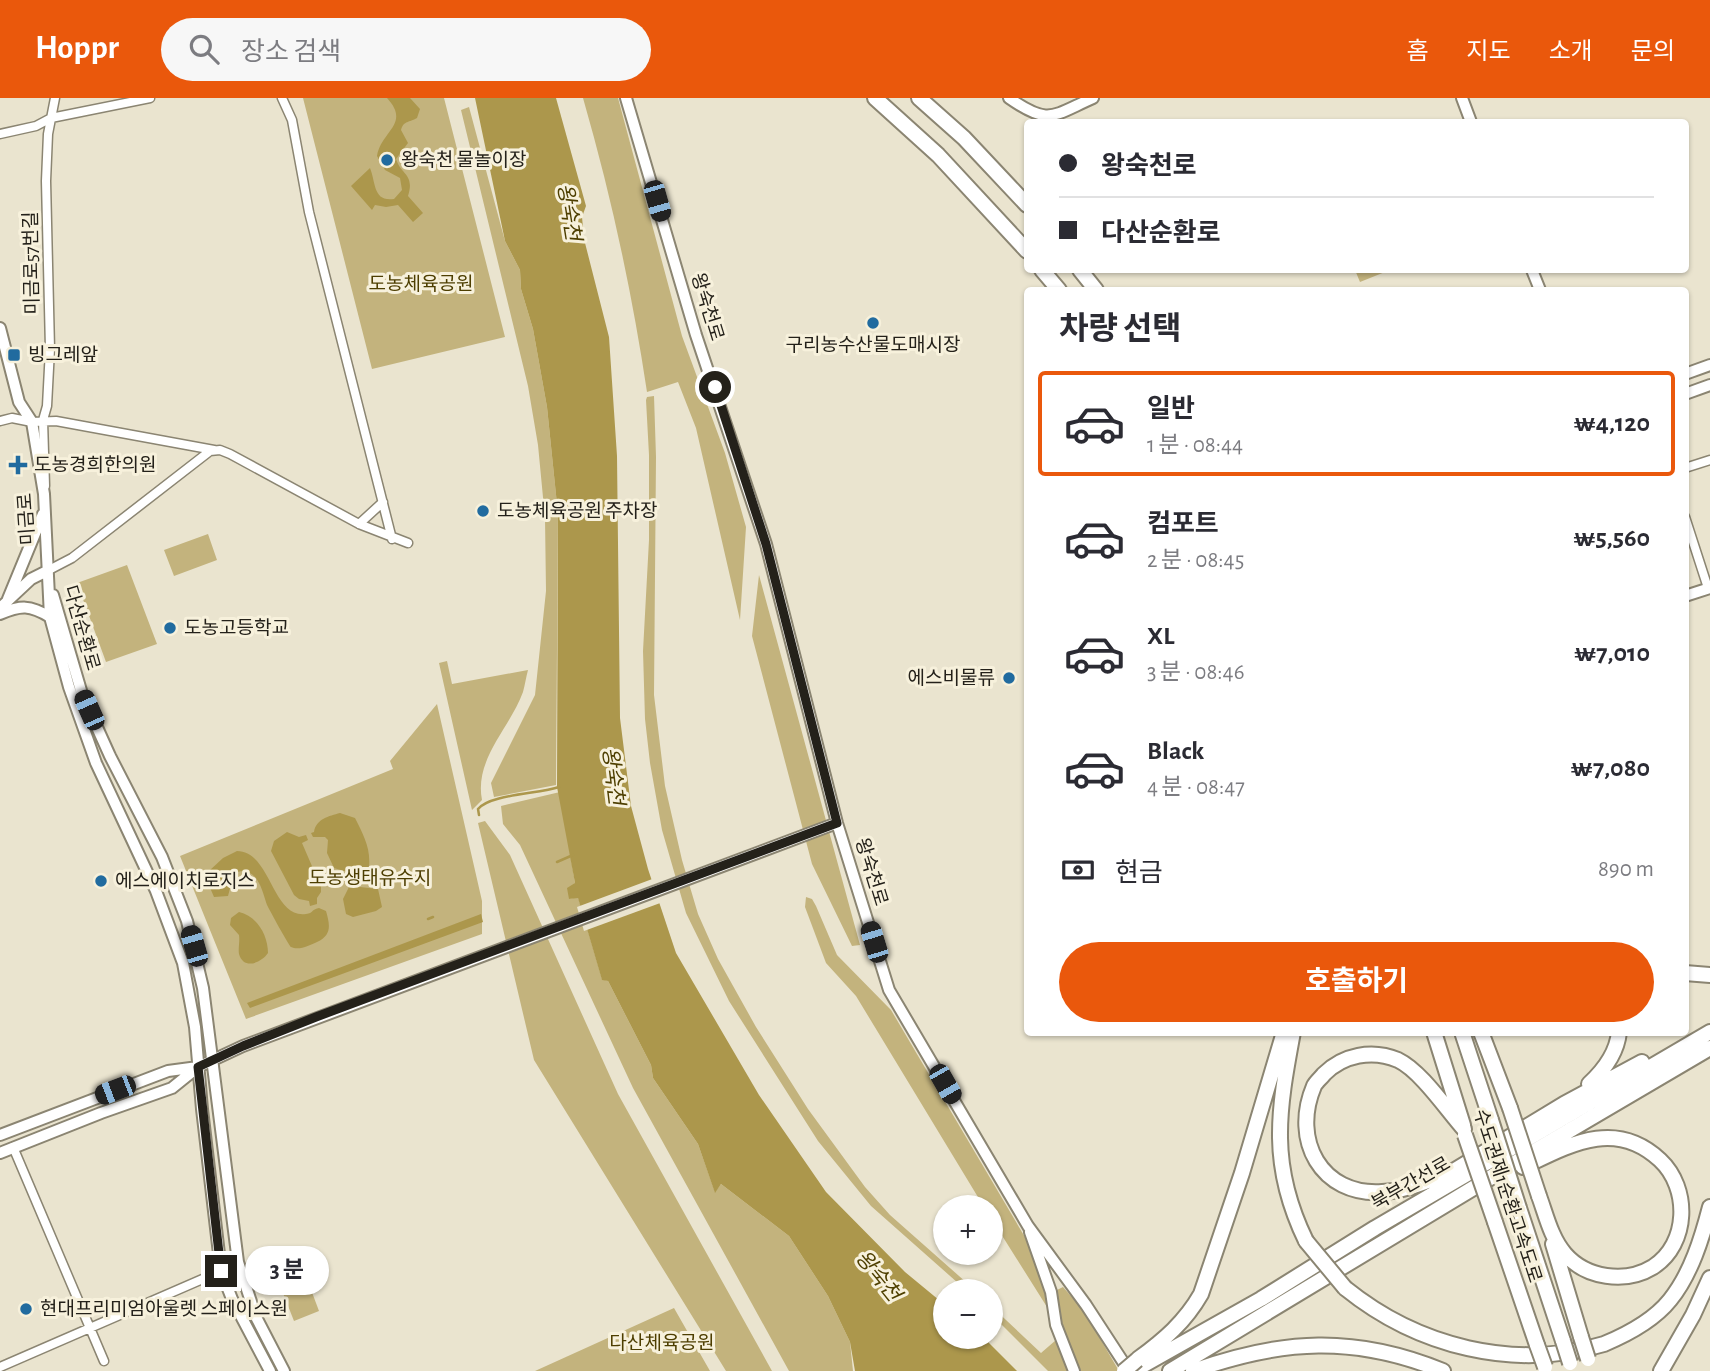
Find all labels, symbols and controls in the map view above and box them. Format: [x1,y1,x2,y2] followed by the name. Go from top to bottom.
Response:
[161,18,651,81] search box
[185,30,223,68] icon: search
[35,32,119,65] text: Hoppr
[241,39,341,65] text: 장소 검색
[1406,40,1428,64] text: 홈
[1466,40,1511,64] text: 지도
[1549,40,1593,64] text: 소개
[1631,40,1675,64] text: 문의
[401,150,527,170] place label: 왕숙천 물놀이장
[379,152,395,168] marker: 왕숙천 물놀이장
[1101,153,1197,179] text: 왕숙천로
[642,178,673,224] car
[554,182,585,245] water label: 왕숙천
[21,211,42,315] street label: 미금로57번길
[1101,220,1221,246] text: 다산순환로
[688,270,727,343] street label: 왕숙천로
[369,274,473,294] park label: 도농체육공원
[1059,313,1182,345] text: 차량 선택
[865,315,881,331] marker: 구리농수산물도매시장
[786,335,960,355] place label: 구리농수산물도매시장
[28,345,98,365] place label: 빙그레앞
[6,347,22,363] marker: 빙그레앞
[699,371,731,403] route start
[1063,392,1126,455] icon: car
[1147,396,1195,422] text: 일반
[1574,410,1650,436] text: ₩4,120
[1147,434,1243,457] text: 1 분 · 08:44
[8,455,28,475] marker: 도농경희한의원
[34,455,156,475] place label: 도농경희한의원
[15,492,38,546] street label: 미금로
[497,501,657,521] place label: 도농체육공원 주차장
[475,503,491,519] marker: 도농체육공원 주차장
[1063,507,1126,570] icon: car
[1147,511,1219,537] text: 컴포트
[1573,525,1650,551] text: ₩5,560
[1147,549,1244,572] text: 2 분 · 08:45
[60,583,103,673] street label: 다산순환로
[184,618,289,638] place label: 도농고등학교
[162,620,178,636] marker: 도농고등학교
[1063,622,1126,685] icon: car
[1147,623,1174,649] text: XL
[1574,640,1650,666] text: ₩7,010
[1147,661,1244,684] text: 3 분 · 08:46
[908,668,995,688] place label: 에스비물류
[1001,670,1017,686] marker: 에스비물류
[71,687,108,733] car
[1063,737,1126,800] icon: car
[1147,738,1204,764] text: Black
[599,746,628,809] water label: 왕숙천
[1571,755,1650,781] text: ₩7,080
[1147,776,1245,799] text: 4 분 · 08:47
[852,835,891,908] street label: 왕숙천로
[1059,851,1097,889] icon: cash
[1598,858,1654,881] text: 890 m
[1115,860,1163,886] text: 현금
[309,868,431,888] park label: 도농생태유수지
[115,871,255,891] place label: 에스에이치로지스
[93,873,109,889] marker: 에스에이치로지스
[858,919,891,965] car
[179,923,210,969] car
[1059,942,1654,1022] button: 호출하기
[926,1061,965,1107] car
[92,1073,139,1107] car
[1470,1107,1545,1285] street label: 수도권제1순환고속도로
[1368,1153,1454,1214] street label: 북부간선로
[933,1195,1003,1349] map controls
[933,1195,1003,1265] button: +
[246,1246,330,1296] callout: 3 분
[852,1246,907,1307] water label: 왕숙천
[205,1255,237,1287] route end
[270,1259,304,1282] text: 3 분
[933,1279,1003,1349] button: −
[40,1299,288,1319] place label: 현대프리미엄아울렛 스페이스원
[18,1301,34,1317] marker: 현대프리미엄아울렛 스페이스원
[610,1333,714,1353] park label: 다산체육공원

